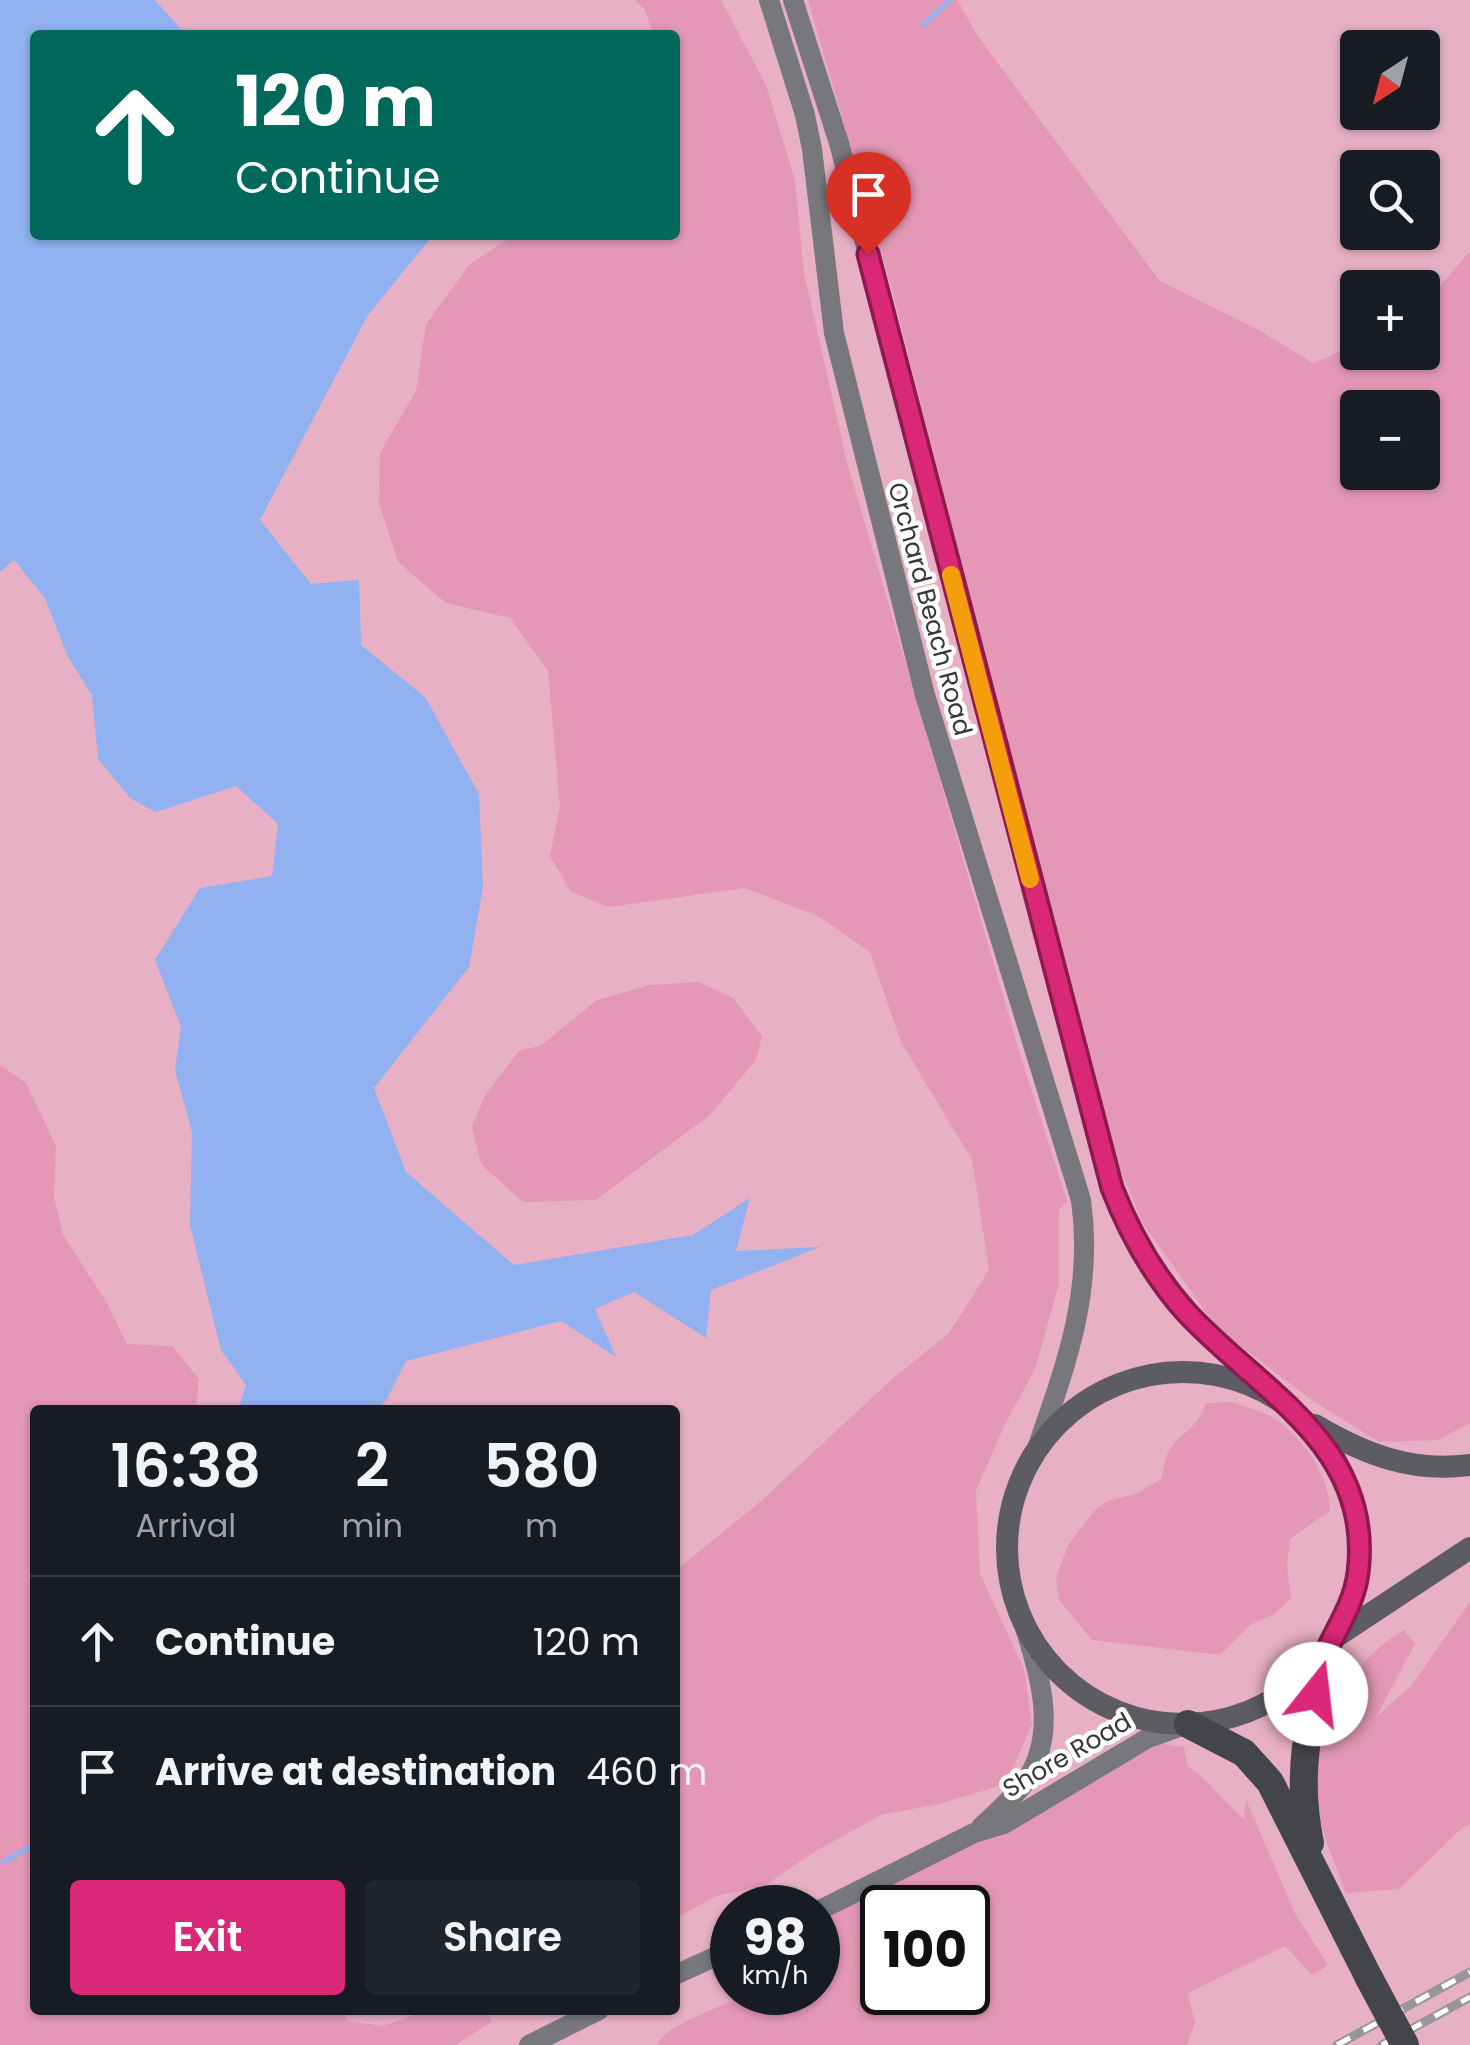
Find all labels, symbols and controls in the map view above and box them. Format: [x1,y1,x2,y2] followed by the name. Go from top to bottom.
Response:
[1340,30,1440,130] north arrow
[1340,30,1440,490] map controls
[235,52,436,151] text: 120 m
[70,70,200,200] icon: ahead
[235,146,440,209] text: Continue
[1340,150,1440,250] button: search
[826,152,911,255] pin
[841,167,896,222] icon: arrive
[1340,270,1440,370] button: +
[1340,390,1440,490] button: −
[879,479,981,739] street label: Orchard Beach Road
[111,1424,261,1508] text: 16:38
[355,1424,389,1508] text: 2
[483,1424,599,1508] text: 580
[135,1503,236,1548] text: Arrival
[342,1503,403,1548] text: min
[525,1503,558,1548] text: m
[70,1614,125,1669] icon: ahead
[155,1615,335,1668] text: Continue
[533,1615,640,1668] text: 120 m
[1264,1642,1368,1746] position arrow
[996,1704,1138,1806] street label: Shore Road
[70,1744,125,1799] icon: arrive
[155,1745,556,1798] text: Arrive at destination
[586,1745,707,1798] text: 460 m
[70,1880,345,1995] button: Exit
[365,1880,640,1995] button: Share
[860,1885,990,2015] speed limit sign: 100
[743,1902,807,1973] text: 98
[742,1958,808,1993] text: km/h

